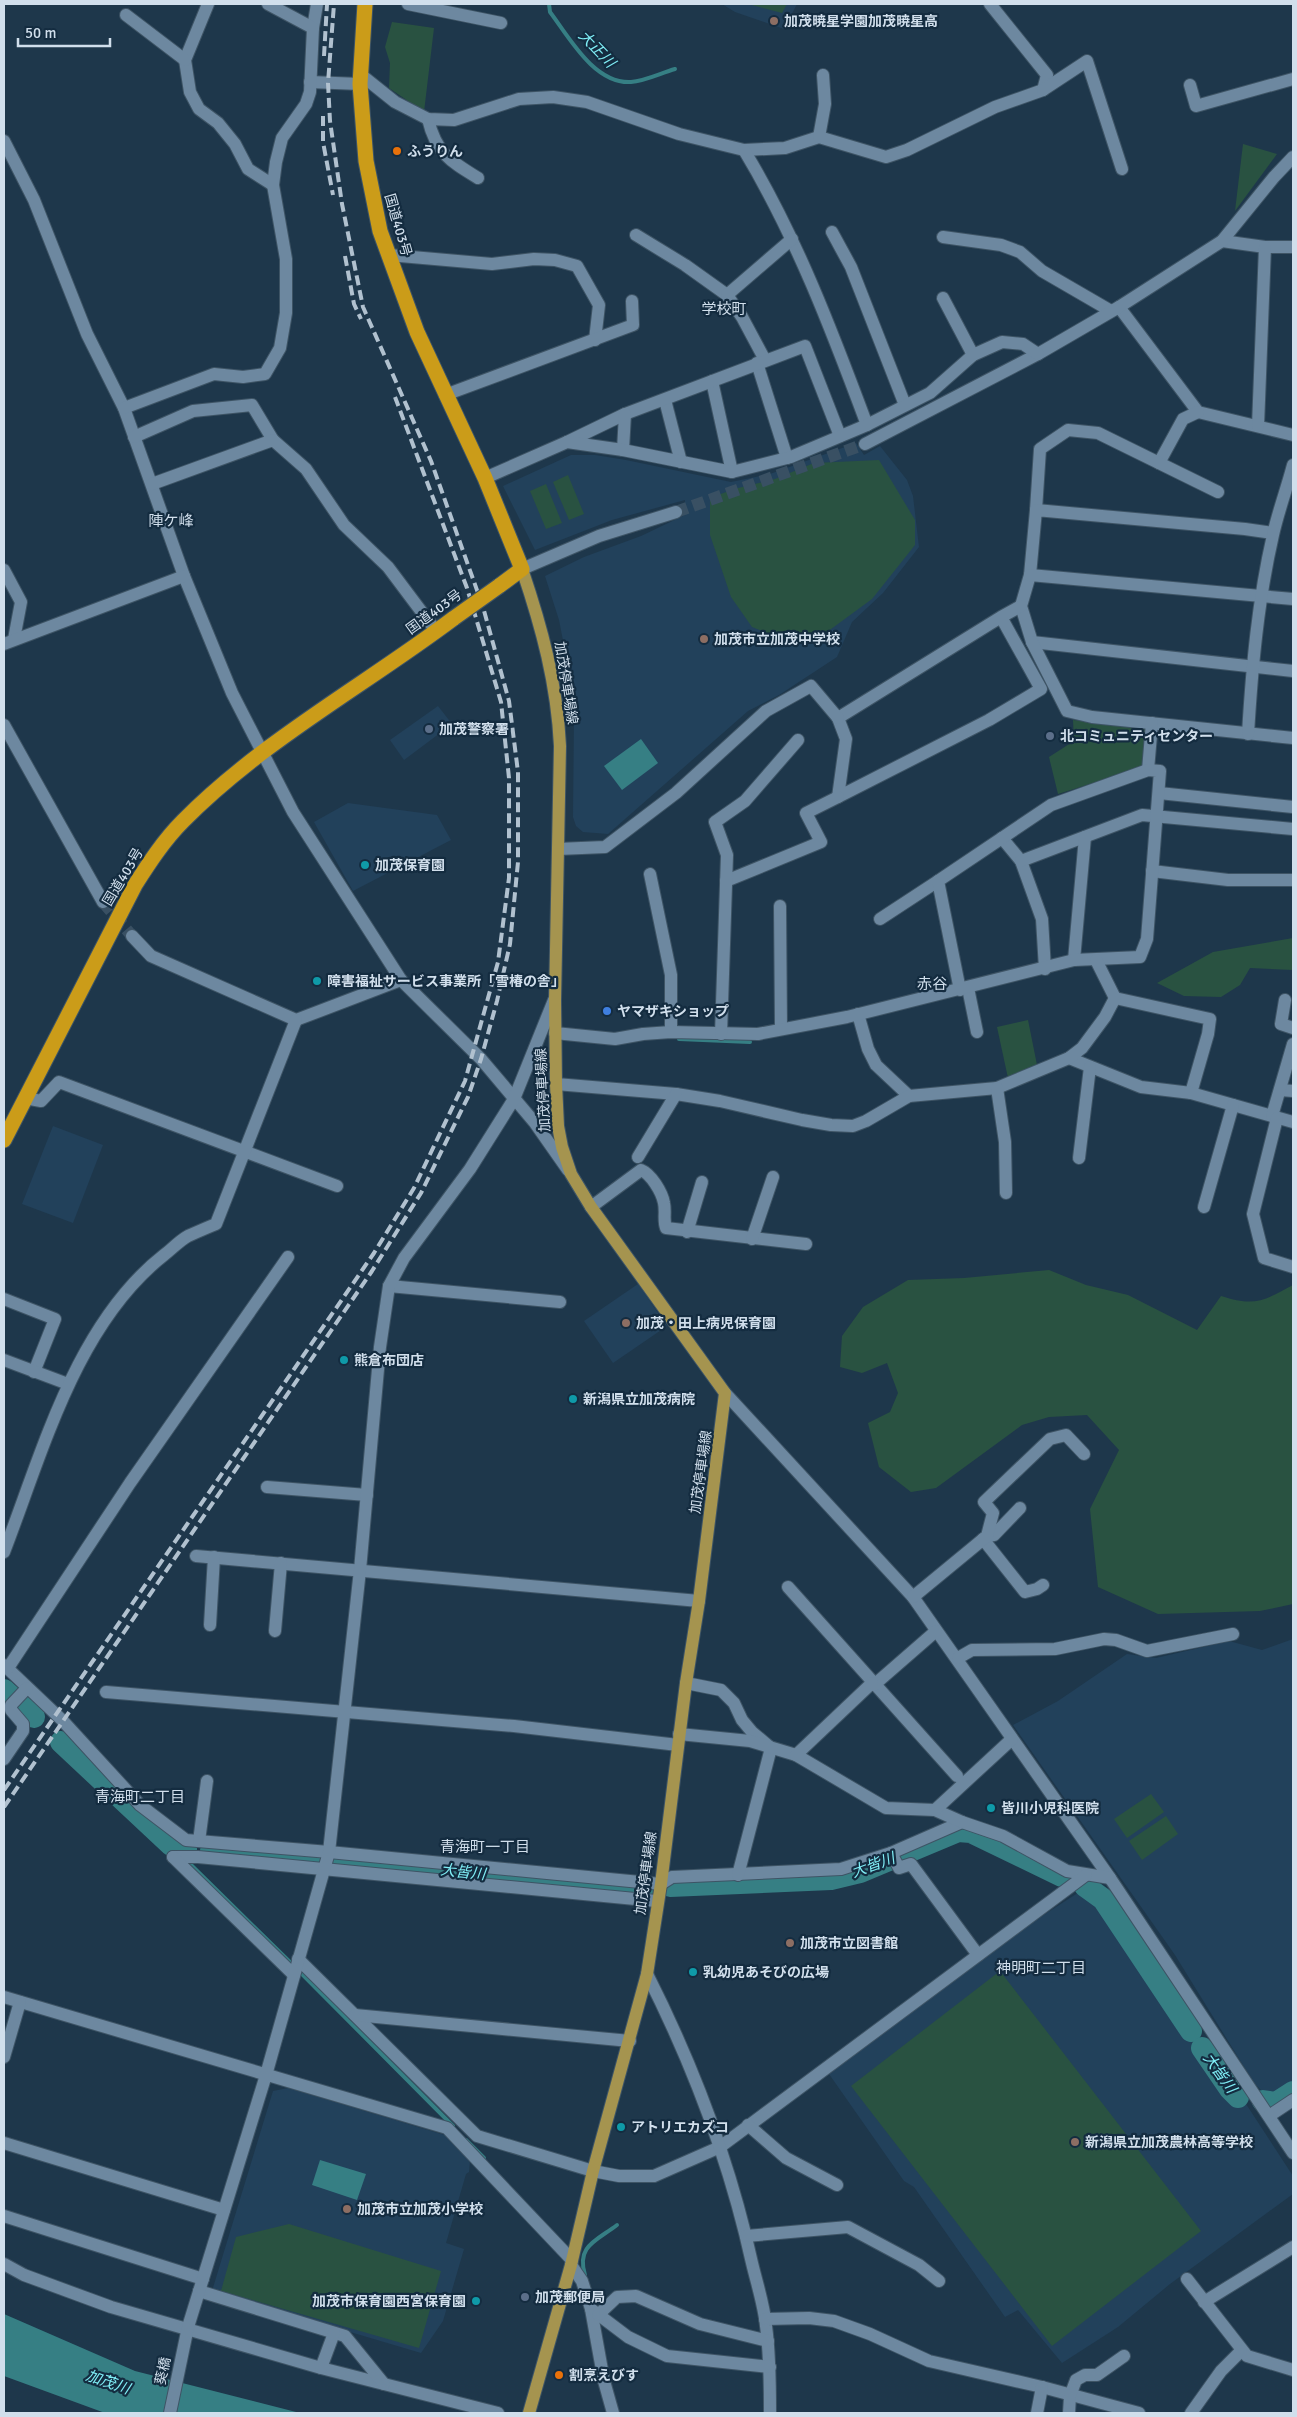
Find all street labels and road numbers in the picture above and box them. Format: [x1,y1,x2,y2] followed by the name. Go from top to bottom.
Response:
[381,192,415,258] street label: 国道403号
[403,586,465,638] street label: 国道403号
[551,640,581,726] street label: 加茂停車場線
[99,845,147,909] street label: 国道403号
[532,1048,554,1132] street label: 加茂停車場線
[687,1429,715,1515] street label: 加茂停車場線
[632,1830,660,1916] street label: 加茂停車場線
[152,2356,174,2386] street label: 葵橋

